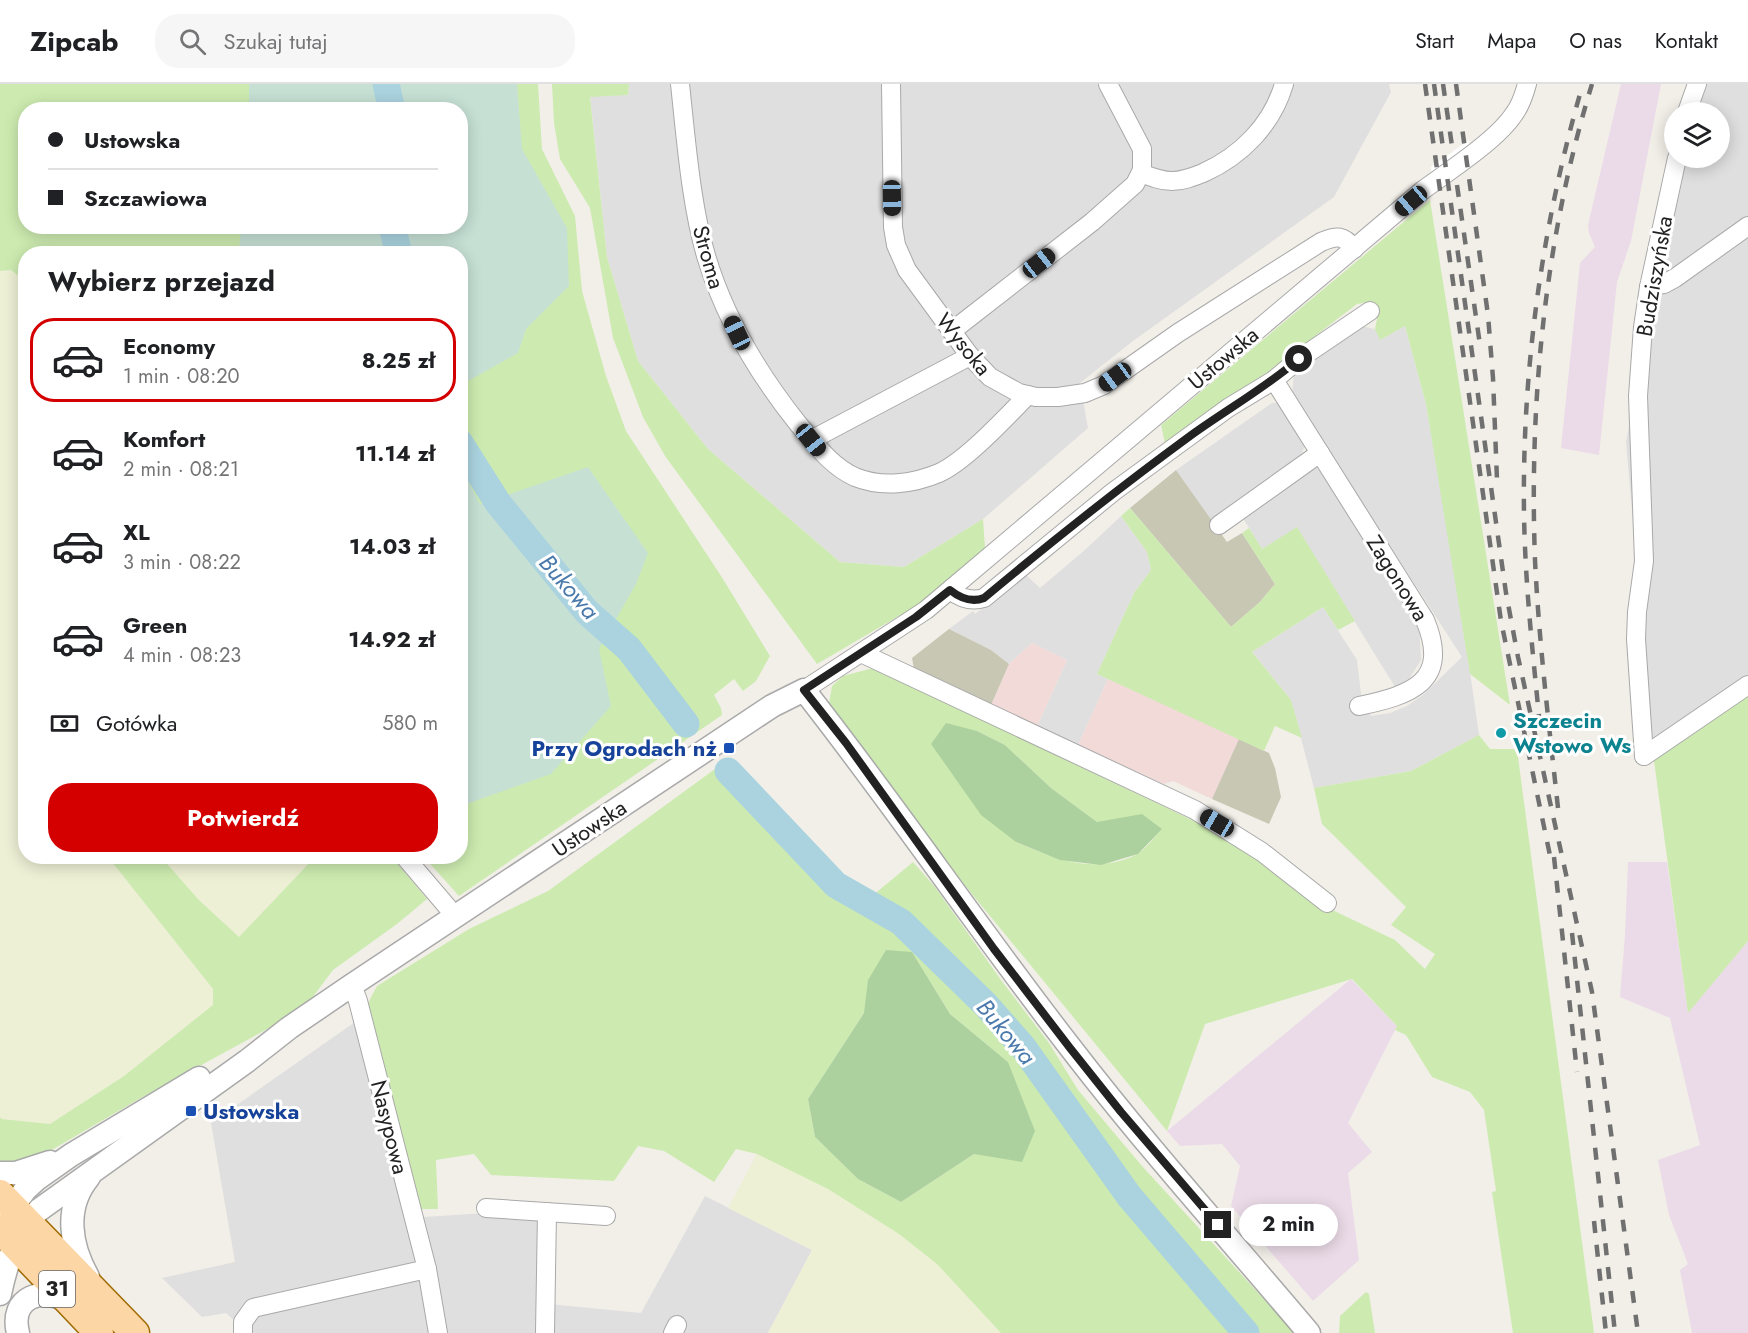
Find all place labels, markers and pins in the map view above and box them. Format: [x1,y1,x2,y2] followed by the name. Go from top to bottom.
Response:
[1513,704,1631,761] place label: Szczecin Wstowo Ws
[1494,726,1508,740] marker: Szczecin Wstowo Ws
[531,732,718,764] place label: Przy Ogrodach nż
[722,741,736,755] marker: Przy Ogrodach nż
[203,1095,299,1127] place label: Ustowska
[184,1104,198,1118] marker: Ustowska

